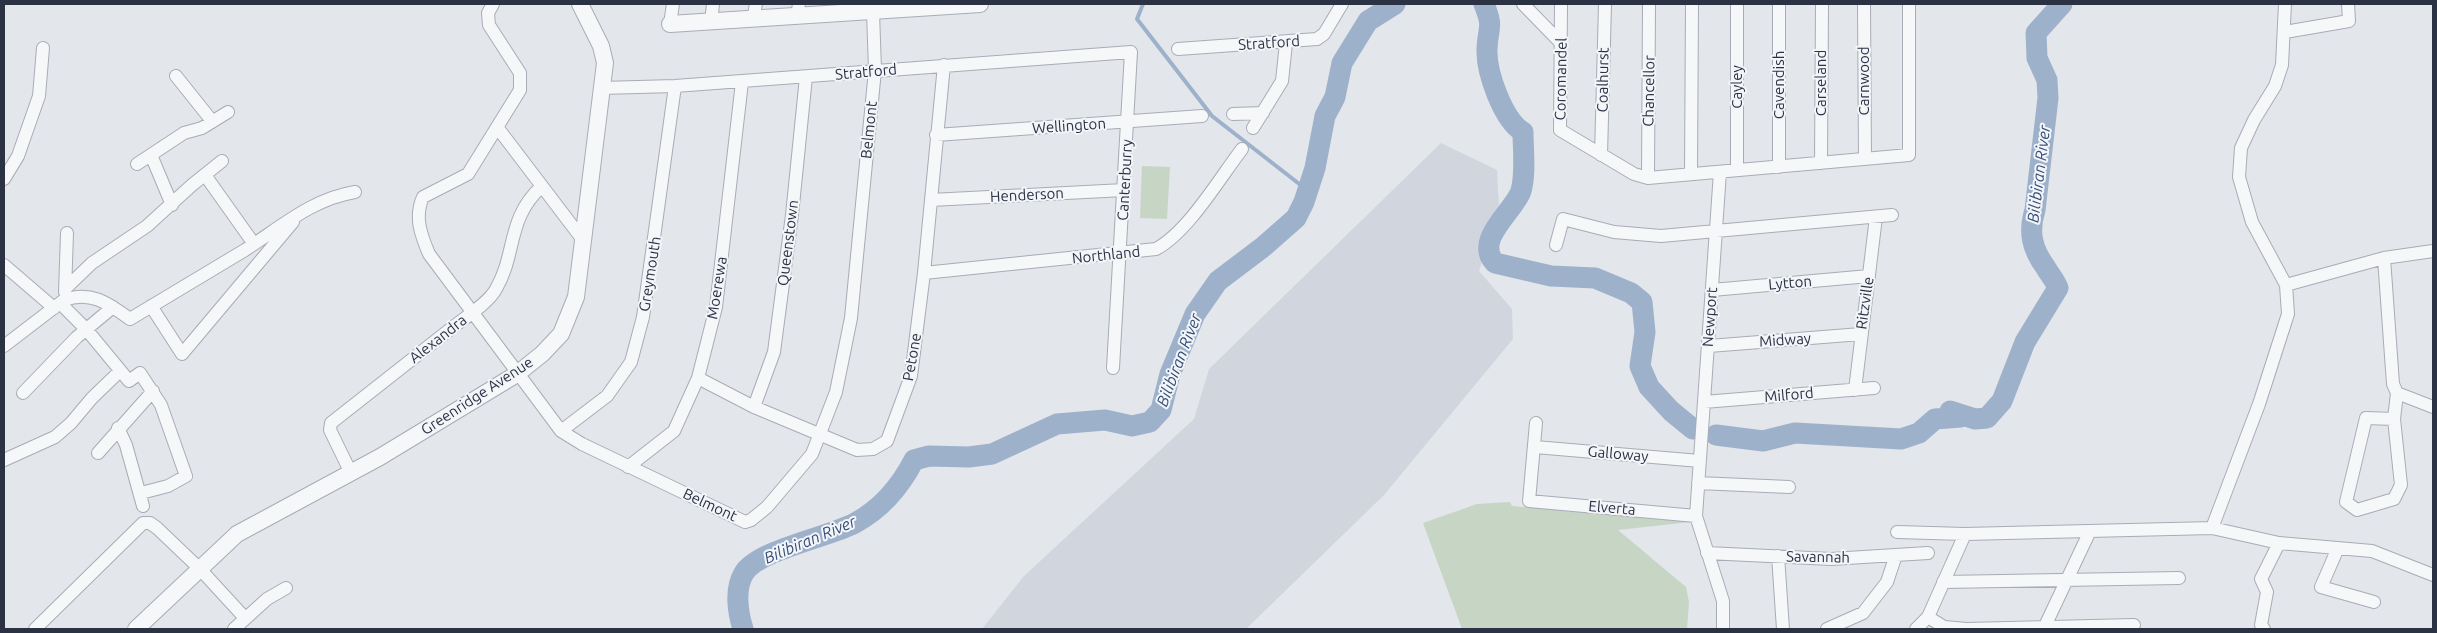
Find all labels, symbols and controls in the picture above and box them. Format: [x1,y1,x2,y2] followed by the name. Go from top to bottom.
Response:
[1237,32,1301,54] street label: Stratford
[1551,38,1571,120] street label: Coromandel
[1855,46,1873,116] street label: Carnwood
[1593,47,1613,113] street label: Coalhurst
[1812,50,1830,116] street label: Carseland
[1770,51,1788,119] street label: Cavendish
[1639,55,1659,127] street label: Chancellor
[834,60,898,84] street label: Stratford
[1728,65,1746,109] street label: Cayley
[857,100,881,160] street label: Belmont
[1032,114,1106,138] street label: Wellington
[2024,124,2054,224] water label: Bilibiran River
[1114,139,1136,221] street label: Canterburry
[990,184,1064,206] street label: Henderson
[774,199,802,287] street label: Queenstown
[635,235,665,313] street label: Greymouth
[1071,242,1141,268] street label: Northland
[703,255,731,321] street label: Moerewa
[1767,272,1813,294] street label: Lytton
[1852,276,1878,330] street label: Ritzville
[1699,287,1721,347] street label: Newport
[406,311,470,367] street label: Alexandra
[1152,311,1206,409] water label: Bilibiran River
[1758,329,1812,351] street label: Midway
[899,332,925,382] street label: Petone
[418,353,536,439] street label: Greenridge Avenue
[1764,384,1814,406] street label: Milford
[1587,442,1649,466] street label: Galloway
[680,485,740,525] street label: Belmont
[1588,497,1636,519] street label: Elverta
[761,512,859,568] water label: Bilibiran River
[1786,547,1850,567] street label: Savannah

